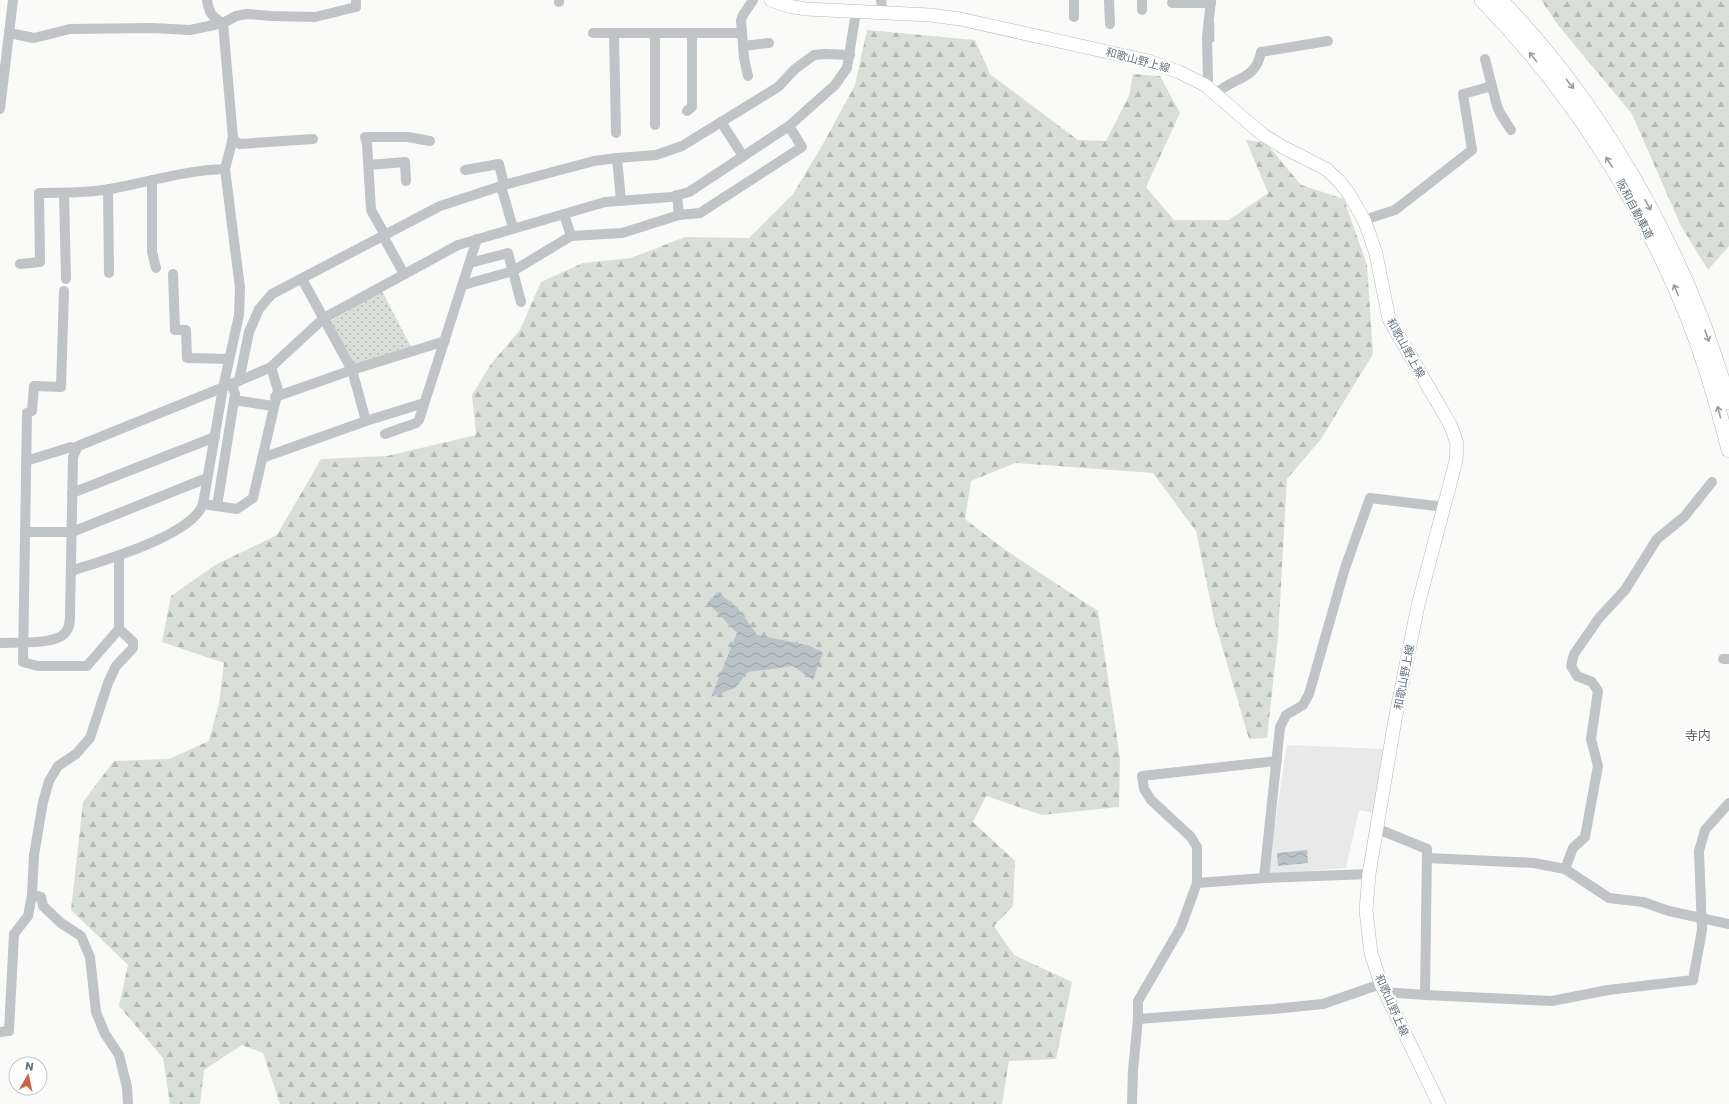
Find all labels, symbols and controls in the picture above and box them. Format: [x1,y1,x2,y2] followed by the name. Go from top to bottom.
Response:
[1104,44,1172,76] street label: 和歌山野上線
[1529,52,1538,62] one-way arrow
[1566,78,1574,89] one-way arrow
[1605,157,1613,168] one-way arrow
[1612,176,1658,242] street label: 阪和自動車道
[1644,199,1652,211] one-way arrow
[1672,284,1679,296] one-way arrow
[1383,315,1429,381] street label: 和歌山野上線
[1704,329,1711,342] one-way arrow
[1715,406,1722,419] one-way arrow
[1390,643,1418,711] street label: 和歌山野上線
[1685,726,1711,745] district label: 寺内
[1371,972,1413,1038] street label: 和歌山野上線
[8,1056,48,1096] north arrow
[24,1058,35,1075] text: N

